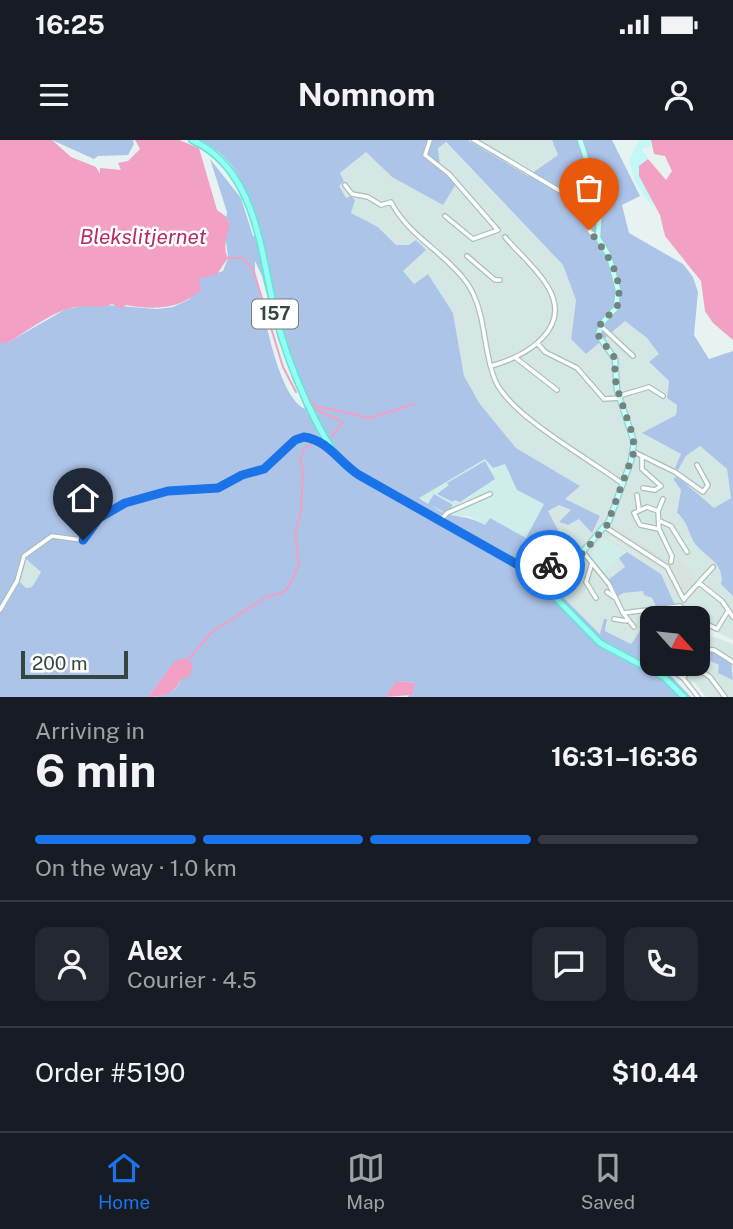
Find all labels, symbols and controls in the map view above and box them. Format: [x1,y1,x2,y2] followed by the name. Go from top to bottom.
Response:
[35,9,105,40] text: 16:25
[35,76,73,114] icon: menu
[298,76,435,113] text: Nomnom
[660,76,698,114] icon: person
[559,158,619,230] pin
[570,169,608,207] icon: bag
[80,224,206,249] water label: Blekslitjernet
[252,300,298,328] road number: 157
[53,468,113,540] pin
[64,479,102,517] icon: home
[515,530,585,600] courier
[531,546,569,584] icon: bike
[640,606,710,676] north arrow
[640,606,710,676] map controls
[21,648,128,680] scale bar
[32,652,88,674] text: 200 m
[35,717,145,744] text: Arriving in
[551,741,698,772] text: 16:31–16:36
[35,743,157,797] text: 6 min
[35,854,237,881] text: On the way · 1.0 km
[35,927,109,1001] button: person
[532,927,606,1001] button: chat
[624,927,698,1001] button: phone
[127,935,183,966] text: Alex
[127,966,257,993] text: Courier · 4.5
[35,1057,185,1088] text: Order #5190
[611,1057,698,1088] text: $10.44
[98,1149,150,1213] tab: Home
[346,1149,385,1213] tab: Map
[581,1149,635,1213] tab: Saved

